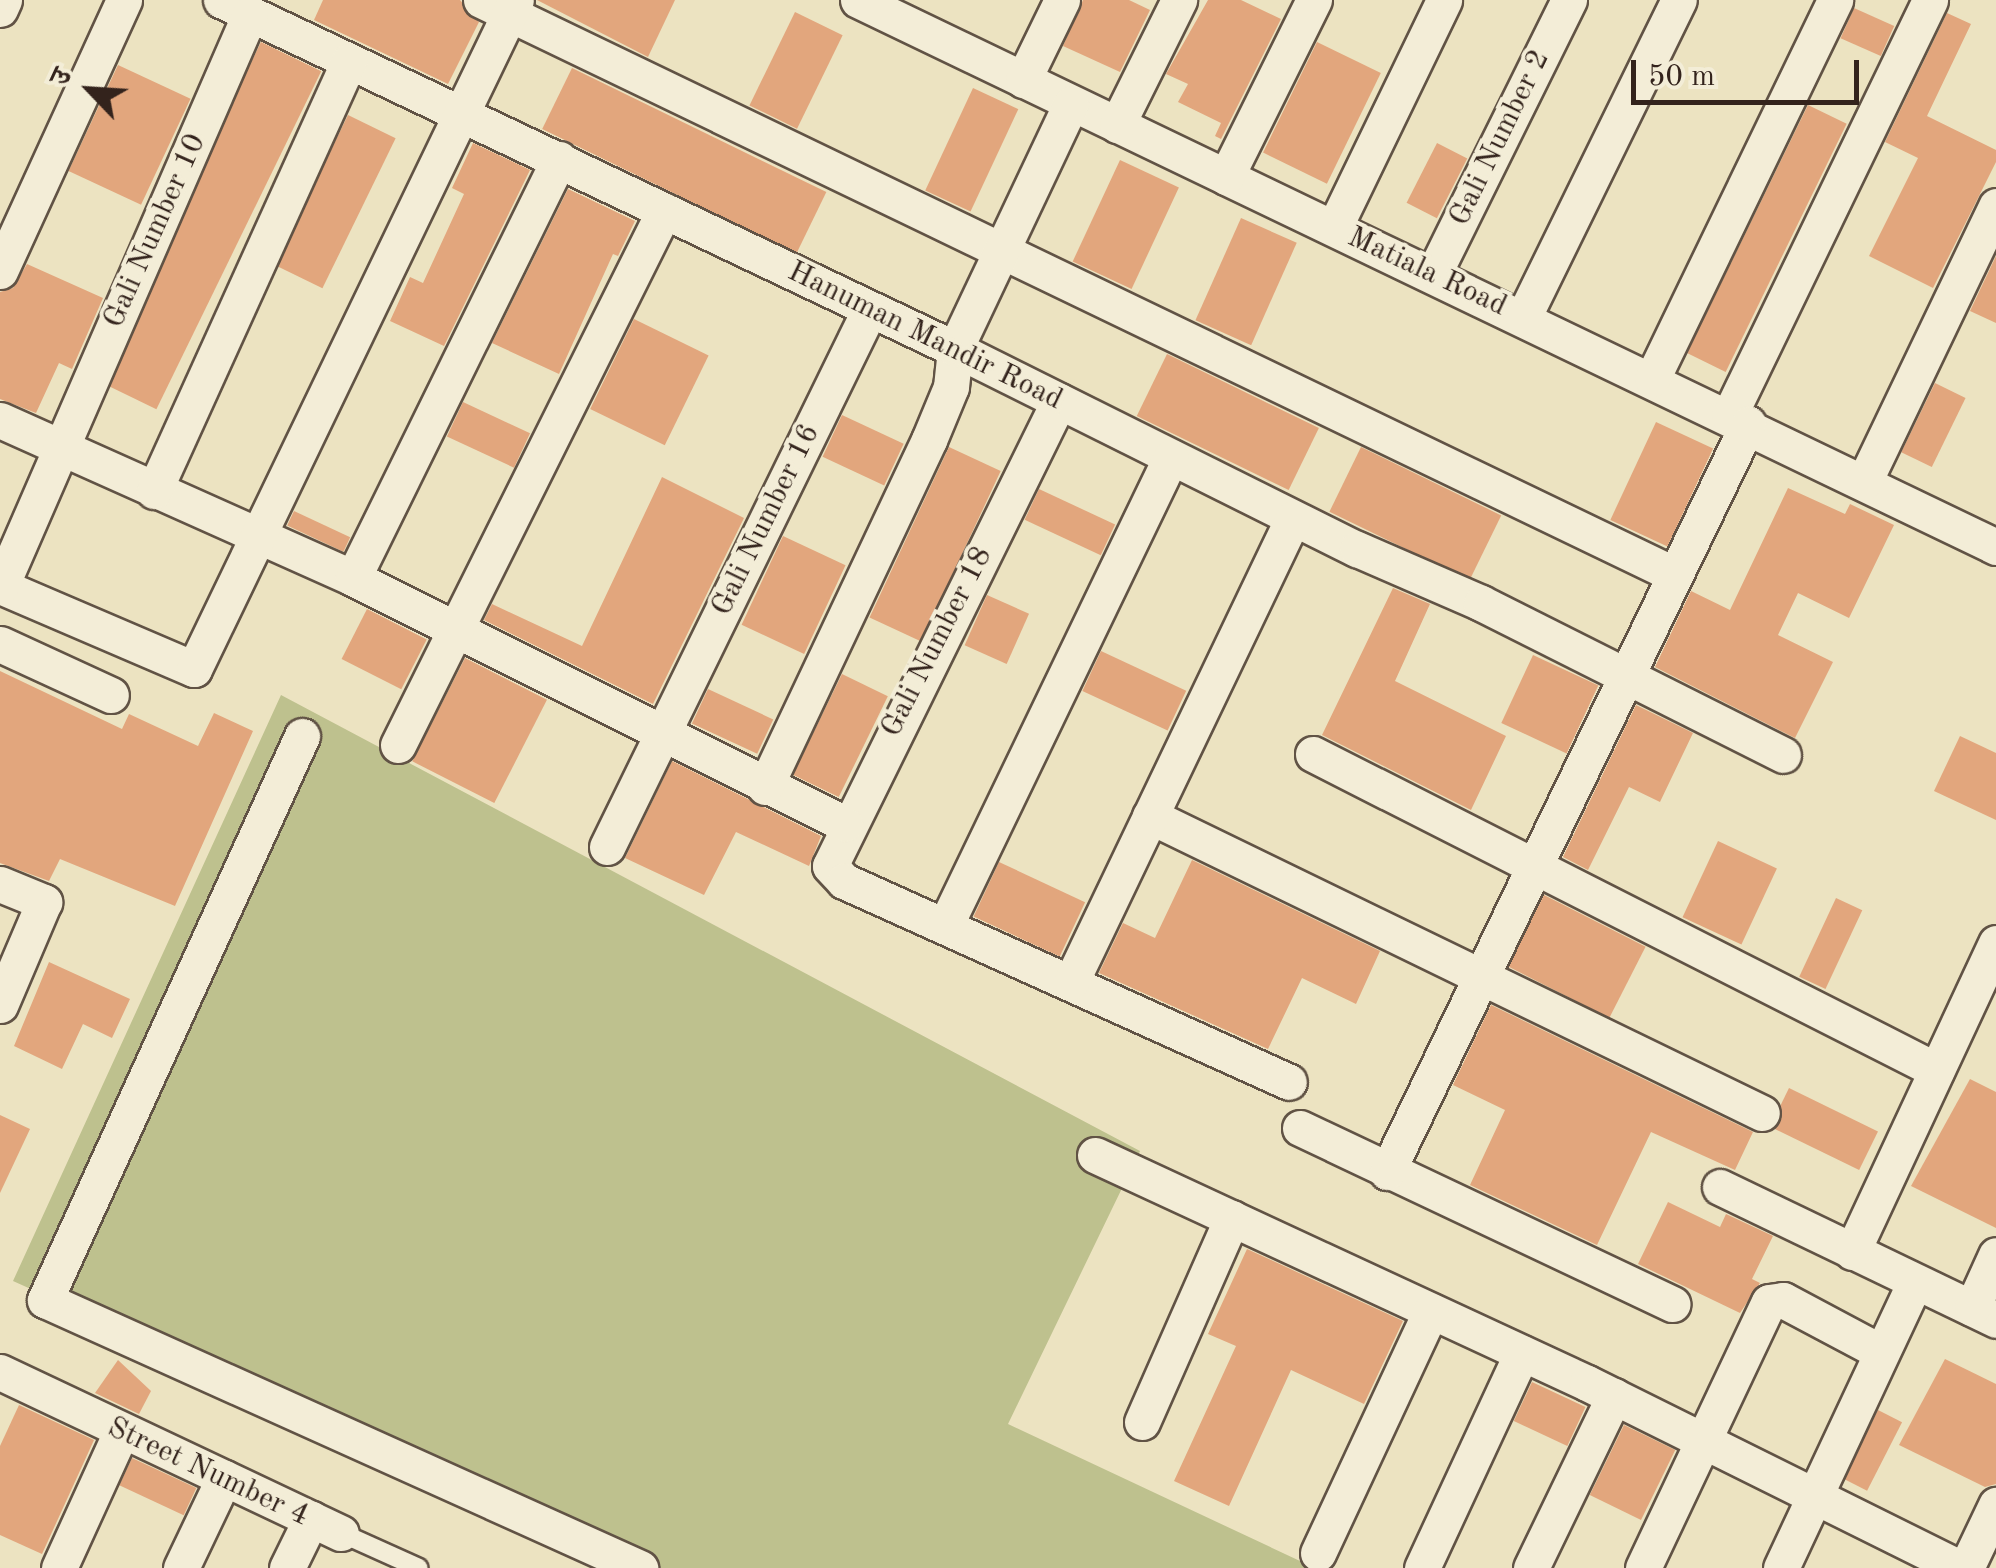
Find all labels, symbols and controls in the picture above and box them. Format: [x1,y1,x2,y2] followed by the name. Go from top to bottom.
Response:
[40,40,140,140] north arrow
[1636,40,1864,102] scale bar
[1442,44,1558,232] street label: Gali Number 2
[1648,62,1715,92] text: 50 m
[47,65,79,90] text: उ
[96,128,214,334] street label: Gali Number 10
[1342,219,1512,325] street label: Matiala Road
[782,254,1068,418] street label: Hanuman Mandir Road
[704,418,828,622] street label: Gali Number 16
[874,541,1000,743] street label: Gali Number 18
[102,1410,314,1534] street label: Street Number 4

